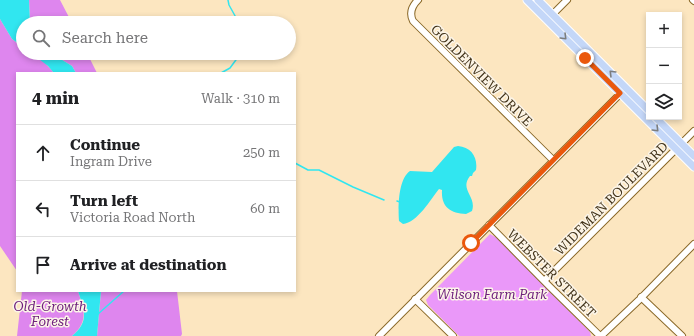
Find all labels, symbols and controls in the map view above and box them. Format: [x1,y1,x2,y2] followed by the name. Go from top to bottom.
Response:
[646,12,682,120] map controls
[646,12,682,48] button: +
[16,16,296,60] search box
[428,21,536,129] street label: GOLDENVIEW DRIVE
[30,27,52,49] icon: search
[62,29,148,47] text: Search here
[559,32,567,40] one-way arrow
[646,48,682,84] button: −
[576,49,594,67] route end
[609,70,617,78] one-way arrow
[646,84,682,120] button: layers
[32,88,79,108] text: 4 min
[201,91,280,106] text: Walk · 310 m
[651,124,659,132] one-way arrow
[70,136,140,154] text: Continue
[552,139,671,258] street label: WIDEMAN BOULEVARD
[32,142,54,164] icon: ahead
[243,145,280,160] text: 250 m
[70,154,152,169] text: Ingram Drive
[70,192,138,210] text: Turn left
[32,198,54,220] icon: left
[250,201,280,216] text: 60 m
[70,210,195,225] text: Victoria Road North
[504,226,599,321] street label: WEBSTER STREET
[462,234,480,252] route start
[32,254,54,276] icon: arrive
[70,256,226,274] text: Arrive at destination
[437,287,548,302] park label: Wilson Farm Park
[13,299,87,329] park label: Old-Growth Forest

